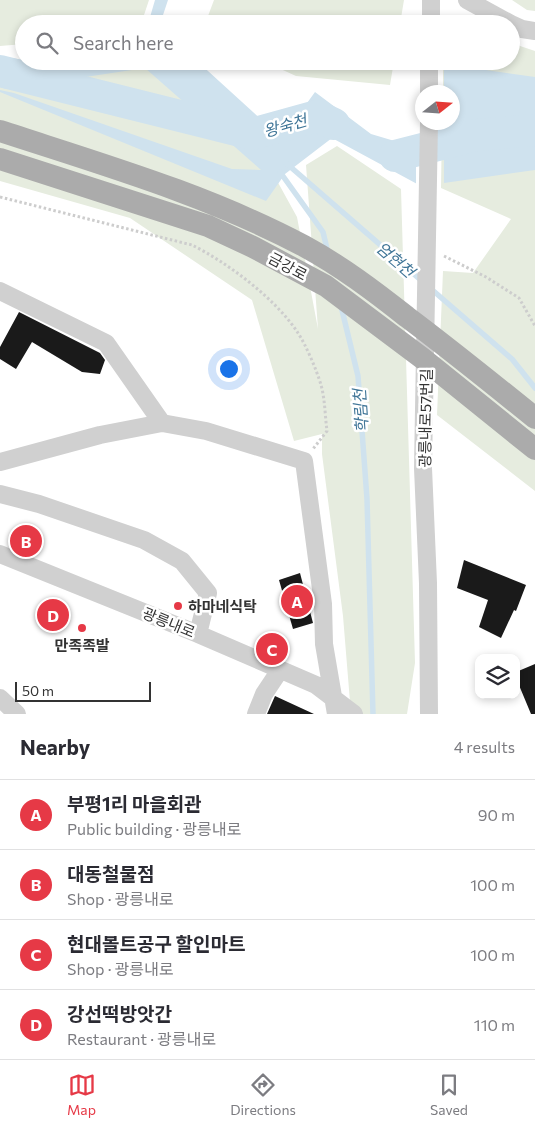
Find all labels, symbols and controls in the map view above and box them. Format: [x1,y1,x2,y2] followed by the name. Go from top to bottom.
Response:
[15,15,520,70] search box
[33,29,61,57] icon: search
[73,31,173,54] text: Search here
[415,85,460,130] north arrow
[261,109,311,140] water label: 왕숙천
[373,237,421,282] water label: 엄현천
[265,248,311,284] street label: 금강로
[216,356,242,382] your location
[415,368,435,468] street label: 광릉내로57번길
[349,386,371,434] water label: 학림천
[10,522,42,560] pin: B
[281,582,313,620] pin: A
[37,596,69,634] pin: D
[188,597,257,615] place label: 하마네식탁
[172,600,184,612] marker: 하마네식탁
[140,603,198,641] street label: 광릉내로
[76,622,88,634] marker: 만족족발
[256,630,288,668] pin: C
[54,636,110,654] place label: 만족족발
[475,654,520,699] map controls
[475,654,520,699] button: layers
[15,679,151,702] scale bar
[22,682,54,699] text: 50 m
[20,734,90,759] text: Nearby
[454,737,515,756] text: 4 results
[67,792,202,815] text: 부평1리 마을회관
[30,805,42,824] text: A
[478,805,515,824] text: 90 m
[67,819,241,838] text: Public building · 광릉내로
[67,862,154,885] text: 대동철물점
[31,875,41,894] text: B
[470,875,515,894] text: 100 m
[67,889,173,908] text: Shop · 광릉내로
[67,932,245,955] text: 현대볼트공구 할인마트
[31,945,41,964] text: C
[470,945,515,964] text: 100 m
[67,959,173,978] text: Shop · 광릉내로
[67,1002,172,1025] text: 강선떡방앗간
[30,1015,42,1034] text: D
[474,1015,515,1034] text: 110 m
[67,1029,216,1048] text: Restaurant · 광릉내로
[67,1071,96,1118] tab: Map
[230,1071,296,1118] tab: Directions
[430,1071,468,1118] tab: Saved

